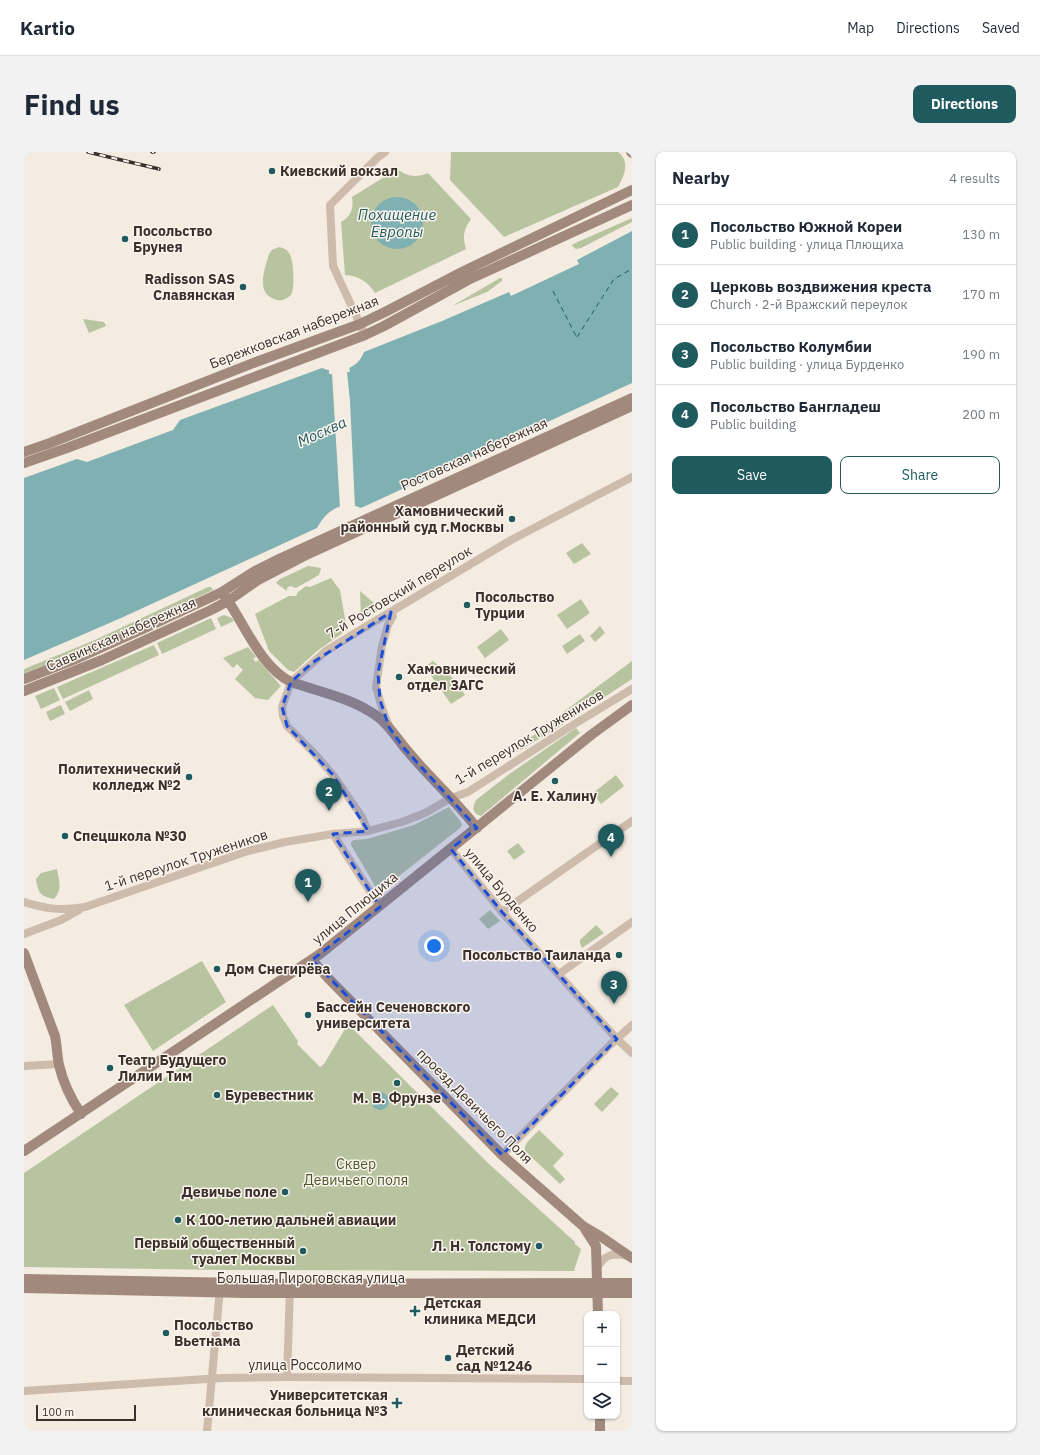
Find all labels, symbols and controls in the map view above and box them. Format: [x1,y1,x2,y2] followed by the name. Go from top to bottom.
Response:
[20,16,75,40] text: Kartio
[847,19,874,37] text: Map
[896,19,960,37] text: Directions
[982,19,1020,37] text: Saved
[913,85,1016,123] button: Directions
[24,86,120,123] text: Find us
[280,162,398,180] place label: Киевский вокзал
[267,166,277,176] marker: Киевский вокзал
[672,167,730,189] text: Nearby
[949,170,1000,187] text: 4 results
[358,205,436,241] water label: Похищение Европы
[710,217,902,236] text: Посольство Южной Кореи
[133,222,212,256] place label: Посольство Брунея
[681,226,689,243] text: 1
[962,226,1000,243] text: 130 m
[120,234,130,244] marker: Посольство Брунея
[710,236,904,253] text: Public building · улица Плющиха
[145,270,235,304] place label: Radisson SAS Славянская
[710,277,931,296] text: Церковь воздвижения креста
[238,282,248,292] marker: Radisson SAS Славянская
[681,286,689,303] text: 2
[962,286,1000,303] text: 170 m
[207,291,381,373] street label: Бережковская набережная
[710,296,908,313] text: Church · 2-й Вражский переулок
[710,337,872,356] text: Посольство Колумбии
[681,346,689,363] text: 3
[962,346,1000,363] text: 190 m
[710,356,904,373] text: Public building · улица Бурденко
[710,397,881,416] text: Посольство Бангладеш
[681,406,689,423] text: 4
[962,406,1000,423] text: 200 m
[294,412,350,451] water label: Москва
[398,413,550,495] street label: Ростовская набережная
[710,416,796,433] text: Public building
[672,456,832,494] button: Save
[840,456,1000,494] button: Share
[340,502,504,536] place label: Хамовнический районный суд г.Москвы
[507,514,517,524] marker: Хамовнический районный суд г.Москвы
[323,541,475,643] street label: 7-й Ростовский переулок
[475,588,554,622] place label: Посольство Турции
[43,593,199,675] street label: Саввинская набережная
[462,600,472,610] marker: Посольство Турции
[407,660,516,694] place label: Хамовнический отдел ЗАГС
[394,672,404,682] marker: Хамовнический отдел ЗАГС
[451,685,607,789] street label: 1-й переулок Тружеников
[58,760,181,794] place label: Политехнический колледж №2
[184,772,194,782] marker: Политехнический колледж №2
[550,776,560,786] marker: А. Е. Халину
[316,778,342,811] pin: 2
[513,787,598,805] place label: А. Е. Халину
[598,824,624,857] pin: 4
[102,825,270,895] street label: 1-й переулок Тружеников
[73,827,186,845] place label: Спецшкола №30
[60,831,70,841] marker: Спецшкола №30
[461,844,543,936] street label: улица Бурденко
[309,868,402,948] street label: улица Плющиха
[295,869,321,902] pin: 1
[424,936,444,956] your location
[462,946,611,964] place label: Посольство Таиланда
[614,950,624,960] marker: Посольство Таиланда
[225,960,330,978] place label: Дом Снегирёва
[212,964,222,974] marker: Дом Снегирёва
[601,971,627,1004] pin: 3
[316,998,470,1032] place label: Бассейн Сеченовского университета
[303,1010,313,1020] marker: Бассейн Сеченовского университета
[413,1044,537,1168] street label: проезд Девичьего Поля
[118,1051,226,1085] place label: Театр Будущего Лилии Тим
[105,1063,115,1073] marker: Театр Будущего Лилии Тим
[392,1078,402,1088] marker: М. В. Фрунзе
[225,1086,314,1104] place label: Буревестник
[353,1089,441,1107] place label: М. В. Фрунзе
[212,1090,222,1100] marker: Буревестник
[304,1155,408,1189] park label: Сквер Девичьего поля
[182,1183,277,1201] place label: Девичье поле
[280,1187,290,1197] marker: Девичье поле
[186,1211,396,1229] place label: К 100-летию дальней авиации
[173,1215,183,1225] marker: К 100-летию дальней авиации
[134,1234,295,1268] place label: Первый общественный туалет Москвы
[432,1237,532,1255] place label: Л. Н. Толстому
[534,1241,544,1251] marker: Л. Н. Толстому
[298,1246,308,1256] marker: Первый общественный туалет Москвы
[217,1269,406,1287] street label: Большая Пироговская улица
[424,1294,536,1328] place label: Детская клиника МЕДСИ
[409,1305,421,1317] marker: Детская клиника МЕДСИ
[584,1311,620,1419] map controls
[584,1311,620,1347] button: +
[174,1316,253,1350] place label: Посольство Вьетнама
[161,1328,171,1338] marker: Посольство Вьетнама
[456,1341,532,1375] place label: Детский сад №1246
[584,1347,620,1383] button: −
[443,1353,453,1363] marker: Детский сад №1246
[248,1356,362,1374] street label: улица Россолимо
[584,1383,620,1419] button: layers
[202,1386,388,1420] place label: Университетская клиническая больница №3
[391,1397,403,1409] marker: Университетская клиническая больница №3
[36,1403,136,1422] scale bar
[42,1405,74,1419] text: 100 m

